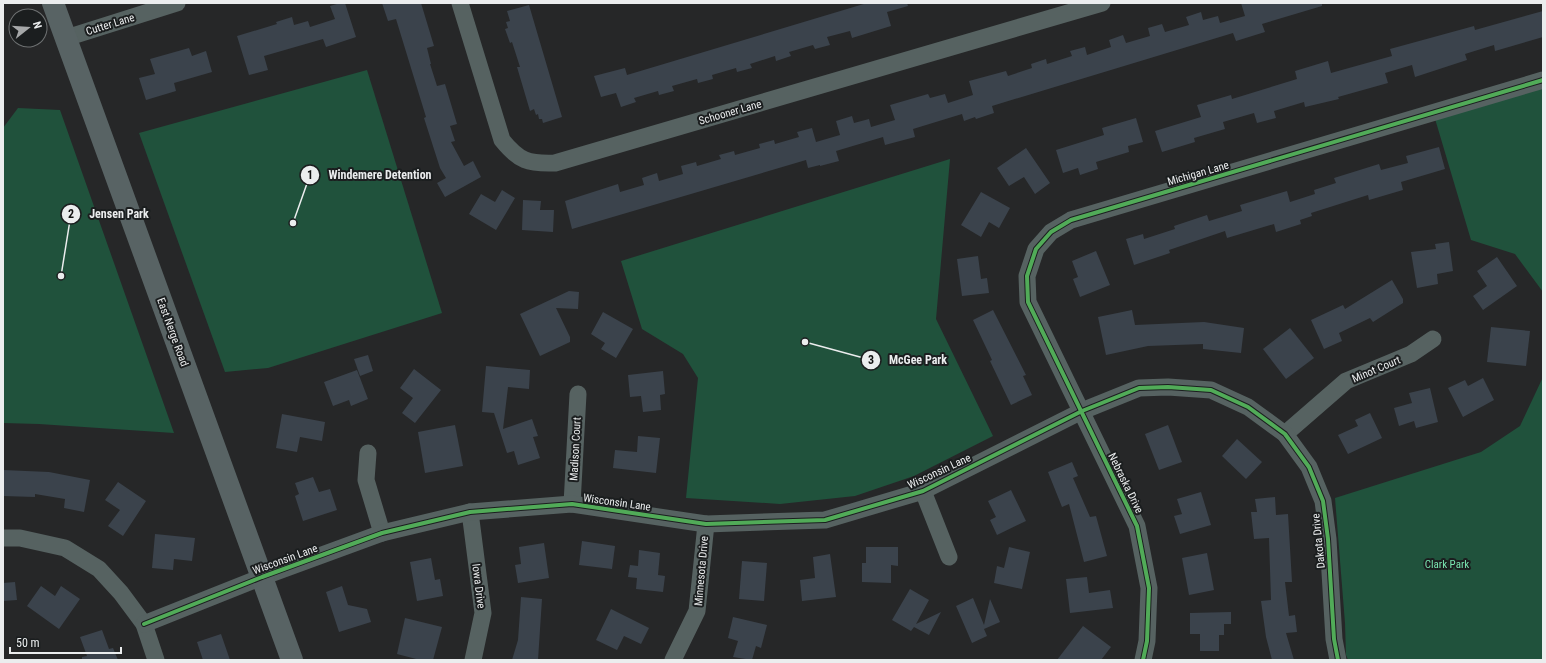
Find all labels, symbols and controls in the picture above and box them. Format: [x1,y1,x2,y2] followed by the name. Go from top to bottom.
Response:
[8,8,48,48] north arrow
[84,11,136,38] street label: Cutter Lane
[30,20,44,31] text: N
[697,97,763,128] street label: Schooner Lane
[1166,159,1230,188] street label: Michigan Lane
[300,163,439,187] callout: Windemere Detention
[307,168,313,182] text: 1
[328,168,432,182] text: Windemere Detention
[61,202,157,226] callout: Jensen Park
[68,207,74,221] text: 2
[89,207,149,221] text: Jensen Park
[154,296,191,368] street label: East Nerge Road
[861,348,955,372] callout: McGee Park
[868,353,874,367] text: 3
[889,353,947,367] text: McGee Park
[1350,353,1402,385] street label: Minot Court
[567,417,584,481] street label: Madison Court
[906,451,973,492] street label: Wisconsin Lane
[1105,451,1146,516] street label: Nebraska Drive
[582,491,652,514] street label: Wisconsin Lane
[1309,513,1328,569] street label: Dakota Drive
[692,536,711,607] street label: Minnesota Drive
[251,542,319,577] street label: Wisconsin Lane
[1425,558,1469,571] park label: Clark Park
[469,563,488,609] street label: Iowa Drive
[10,629,121,655] scale bar
[16,636,40,650] text: 50 m

